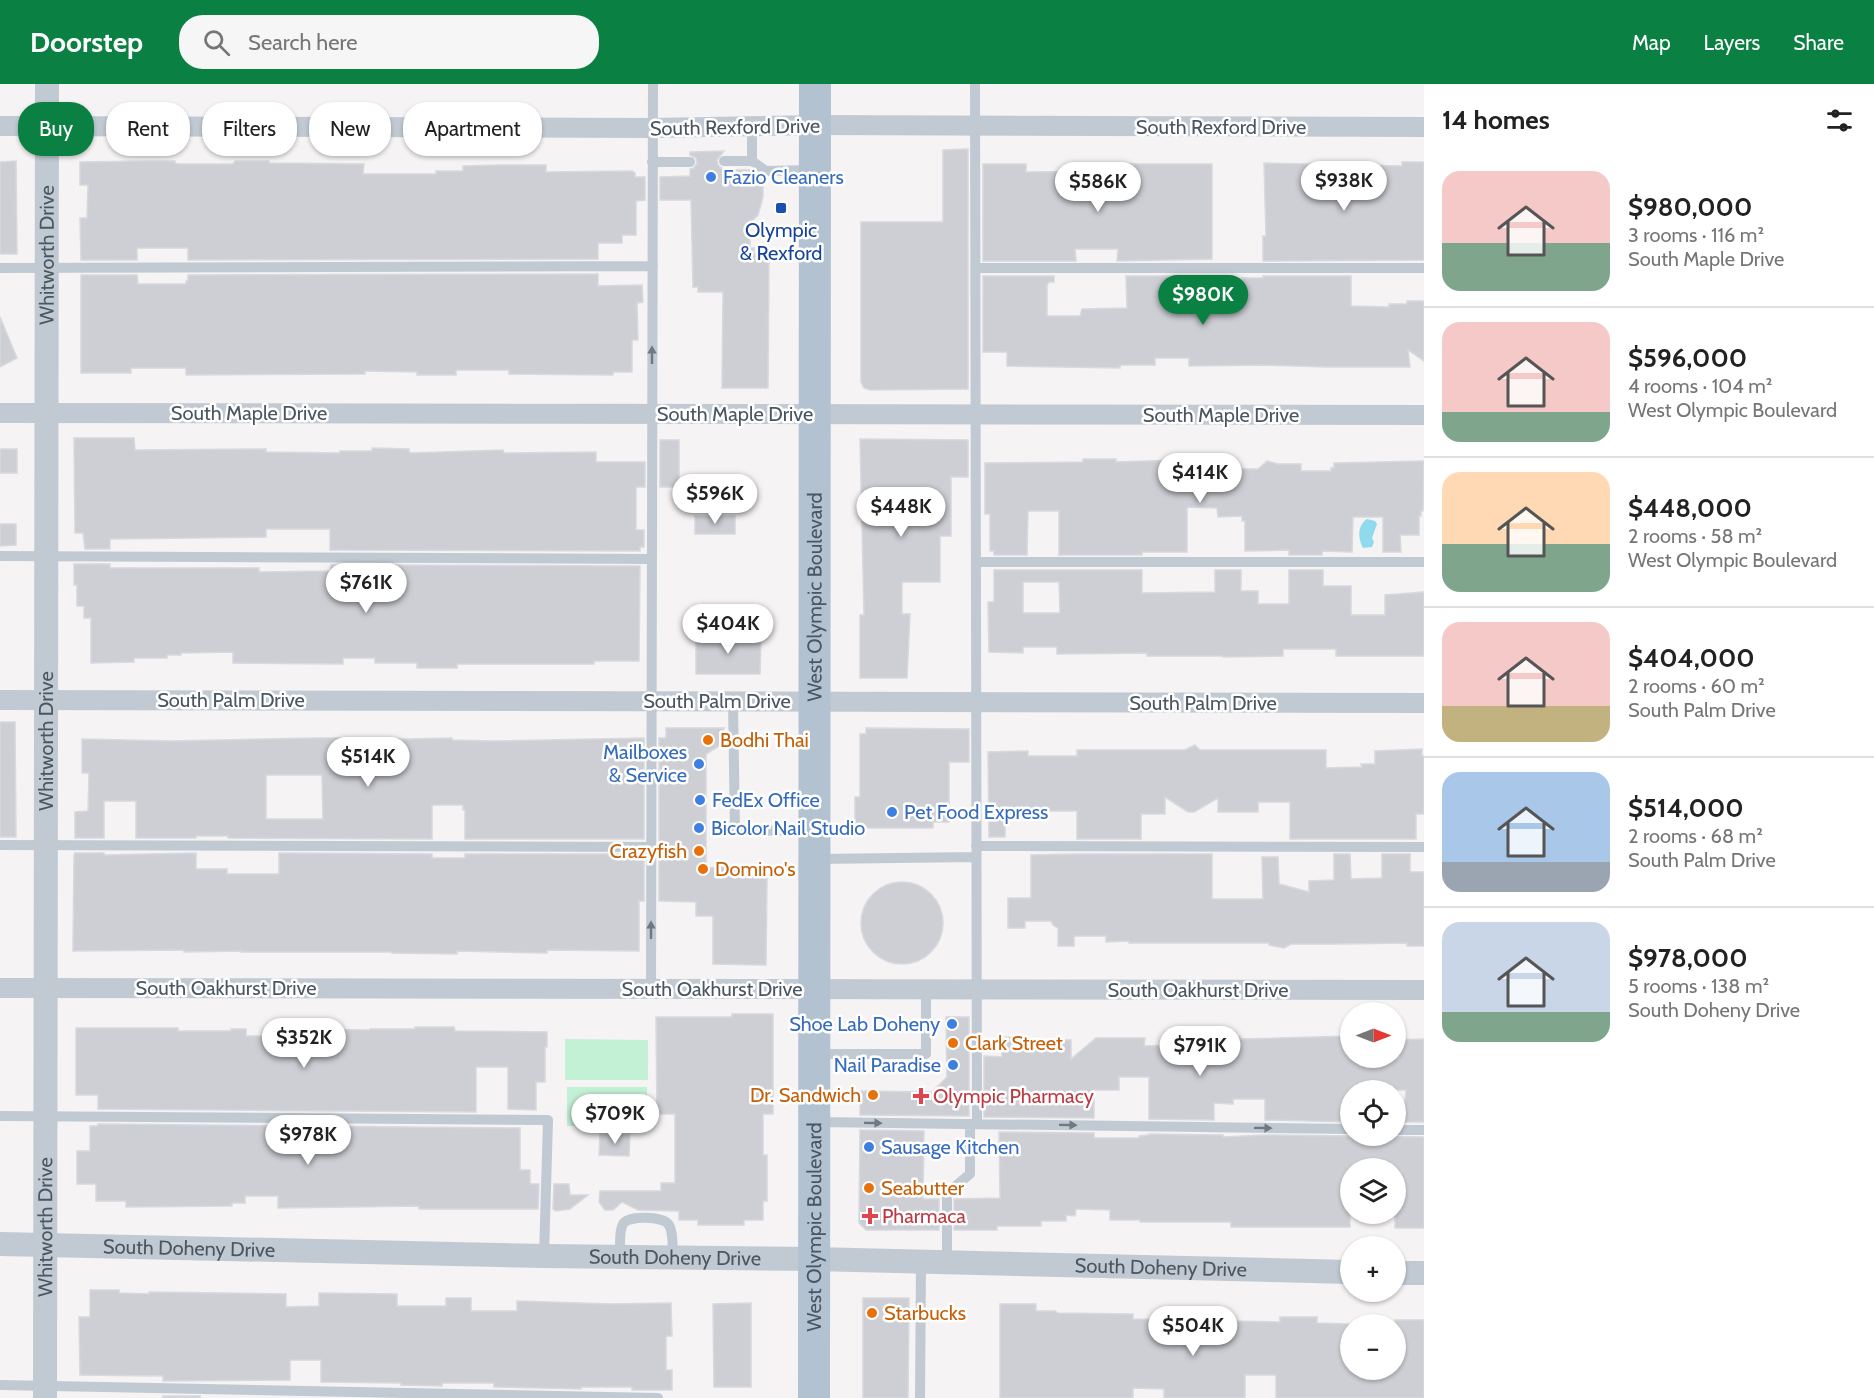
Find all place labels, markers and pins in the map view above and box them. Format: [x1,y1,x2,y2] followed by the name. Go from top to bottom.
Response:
[1302,161,1386,212] pin: $938K
[1056,162,1140,213] pin: $586K
[723,165,844,189] place label: Fazio Cleaners
[704,170,718,184] marker: Fazio Cleaners
[774,201,788,215] marker: Olympic & Rexford
[740,218,822,265] place label: Olympic & Rexford
[1161,275,1245,326] pin: $980K
[1158,453,1242,504] pin: $414K
[673,474,757,525] pin: $596K
[859,487,943,538] pin: $448K
[324,563,408,614] pin: $761K
[686,604,770,655] pin: $404K
[720,728,809,752] place label: Bodhi Thai
[701,733,715,747] marker: Bodhi Thai
[326,737,410,788] pin: $514K
[603,740,687,787] place label: Mailboxes & Service
[692,757,706,771] marker: Mailboxes & Service
[712,788,820,812] place label: FedEx Office
[693,793,707,807] marker: FedEx Office
[904,800,1048,824] place label: Pet Food Express
[885,805,899,819] marker: Pet Food Express
[711,816,865,840] place label: Bicolor Nail Studio
[692,821,706,835] marker: Bicolor Nail Studio
[610,839,687,863] place label: Crazyfish
[692,844,706,858] marker: Crazyfish
[715,857,795,881] place label: Domino's
[696,862,710,876] marker: Domino's
[789,1012,940,1036] place label: Shoe Lab Doheny
[945,1017,959,1031] marker: Shoe Lab Doheny
[262,1018,346,1069] pin: $352K
[1158,1026,1242,1077] pin: $791K
[965,1031,1063,1055] place label: Clark Street
[946,1036,960,1050] marker: Clark Street
[834,1053,941,1077] place label: Nail Paradise
[946,1058,960,1072] marker: Nail Paradise
[750,1083,861,1107] place label: Dr. Sandwich
[933,1084,1094,1108] place label: Olympic Pharmacy
[866,1088,880,1102] marker: Dr. Sandwich
[914,1089,928,1103] marker: Olympic Pharmacy
[573,1094,657,1145] pin: $709K
[266,1115,350,1166] pin: $978K
[881,1135,1019,1159] place label: Sausage Kitchen
[862,1140,876,1154] marker: Sausage Kitchen
[881,1176,965,1200] place label: Seabutter
[862,1181,876,1195] marker: Seabutter
[882,1204,966,1228] place label: Pharmaca
[863,1209,877,1223] marker: Pharmaca
[884,1301,966,1325] place label: Starbucks
[865,1306,879,1320] marker: Starbucks
[1151,1306,1235,1357] pin: $504K

